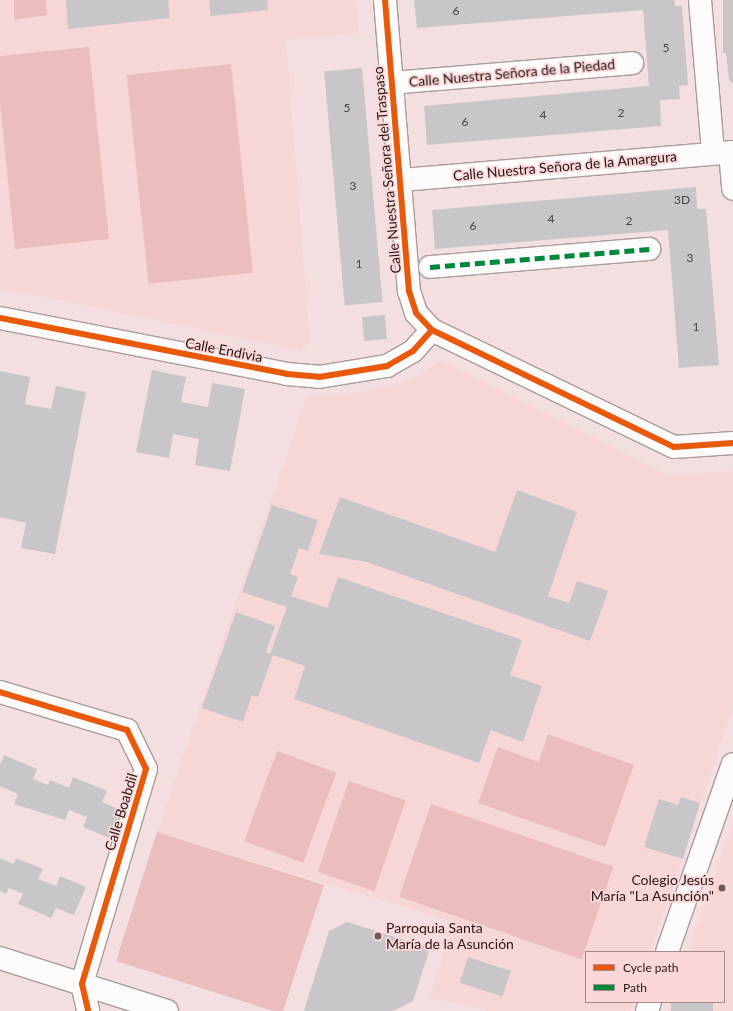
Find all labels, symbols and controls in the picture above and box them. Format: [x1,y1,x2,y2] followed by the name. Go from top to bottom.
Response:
[453,4,459,18] house number: 6
[663,41,669,55] house number: 5
[408,56,616,90] street label: Calle Nuestra Señora de la Piedad
[370,66,404,274] street label: Calle Nuestra Señora del Traspaso
[344,101,350,115] house number: 5
[618,106,624,120] house number: 2
[540,108,546,122] house number: 4
[462,115,468,129] house number: 6
[452,148,678,184] street label: Calle Nuestra Señora de la Amargura
[350,179,356,193] house number: 3
[674,193,690,207] house number: 3D
[548,212,554,226] house number: 4
[626,214,632,228] house number: 2
[470,219,476,233] house number: 6
[687,251,693,265] house number: 3
[356,257,362,271] house number: 1
[693,320,699,334] house number: 1
[184,334,264,366] street label: Calle Endivia
[101,771,141,853] street label: Calle Boabdil
[590,872,714,904] place label: Colegio Jesús María "La Asunción"
[717,883,727,893] marker: Colegio Jesús María "La Asunción"
[386,920,514,952] place label: Parroquia Santa María de la Asunción
[373,931,383,941] marker: Parroquia Santa María de la Asunción
[585,951,725,1003] legend
[623,960,678,975] text: Cycle path
[623,980,647,995] text: Path

